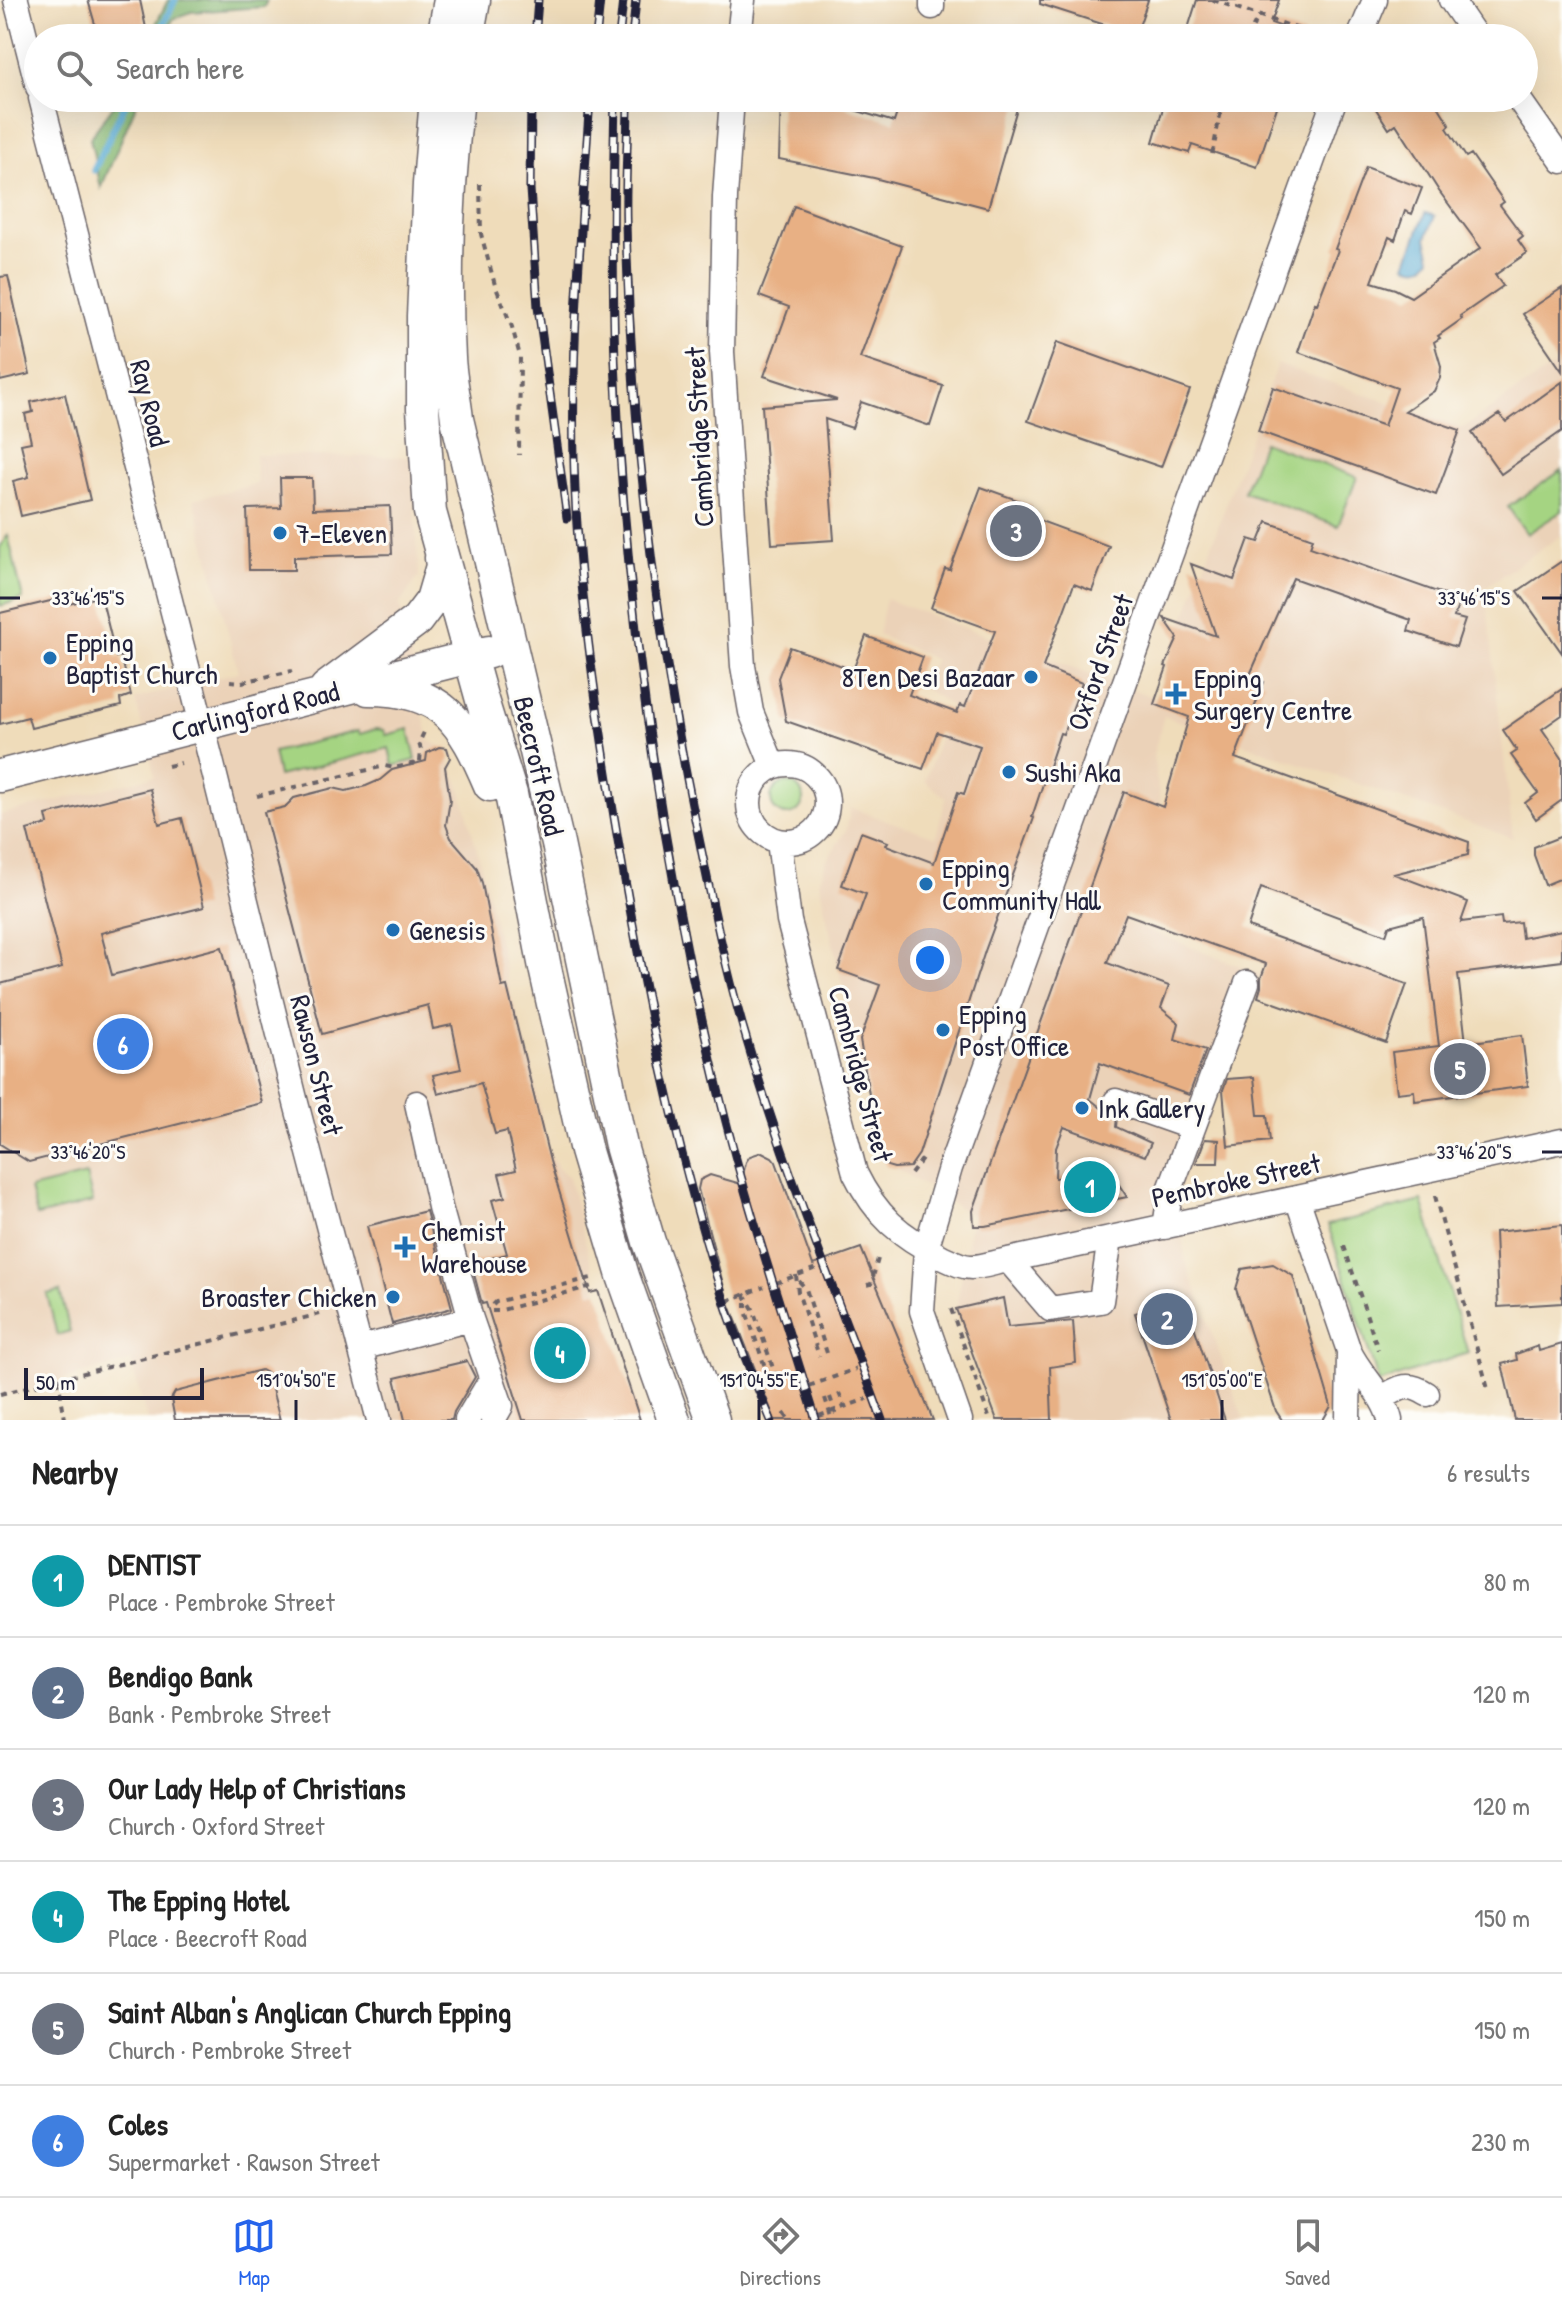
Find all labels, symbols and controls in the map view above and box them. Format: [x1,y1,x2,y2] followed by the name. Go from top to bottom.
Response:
[24,24,1538,112] search box
[52,46,96,90] icon: search
[116,48,244,88] text: Search here
[675,346,723,528] street label: Cambridge Street
[121,356,179,450] street label: Ray Road
[990,501,1042,561] pin: 3
[296,514,387,552] place label: 7-Eleven
[271,524,289,542] marker: 7-Eleven
[52,584,124,611] text: 33°46'15"S
[1438,584,1510,611] text: 33°46'15"S
[1058,588,1142,736] street label: Oxford Street
[66,623,218,693] place label: Epping Baptist Church
[41,649,59,667] marker: Epping Baptist Church
[842,658,1015,696] place label: 8Ten Desi Bazaar
[1194,659,1352,729] place label: Epping Surgery Centre
[1022,668,1040,686] marker: 8Ten Desi Bazaar
[167,672,343,750] street label: Carlingford Road
[1165,683,1187,705] marker: Epping Surgery Centre
[505,693,573,839] street label: Beecroft Road
[1025,753,1121,791] place label: Sushi Aka
[1000,763,1018,781] marker: Sushi Aka
[942,849,1102,919] place label: Epping Community Hall
[917,875,935,893] marker: Epping Community Hall
[409,911,485,949] place label: Genesis
[384,921,402,939] marker: Genesis
[910,940,950,980] your location
[819,982,903,1166] street label: Cambridge Street
[281,991,353,1139] street label: Rawson Street
[959,995,1069,1065] place label: Epping Post Office
[97,1014,149,1074] pin: 6
[934,1021,952,1039] marker: Epping Post Office
[1434,1039,1486,1099] pin: 5
[1098,1089,1206,1127] place label: Ink Gallery
[1073,1099,1091,1117] marker: Ink Gallery
[51,1138,125,1165] text: 33°46'20"S
[1437,1138,1511,1165] text: 33°46'20"S
[1148,1143,1324,1216] street label: Pembroke Street
[1064,1157,1116,1217] pin: 1
[421,1212,527,1282] place label: Chemist Warehouse
[396,1238,414,1256] marker: Chemist Warehouse
[201,1278,377,1316] place label: Broaster Chicken
[384,1288,402,1306] marker: Broaster Chicken
[1141,1289,1193,1349] pin: 2
[534,1323,586,1383] pin: 4
[24,1364,204,1400] scale bar
[256,1366,336,1393] text: 151°04'50"E
[719,1366,799,1393] text: 151°04'55"E
[1181,1366,1263,1393] text: 151°05'00"E
[36,1367,75,1397] text: 50 m
[32,1449,118,1495] text: Nearby
[1447,1455,1530,1490] text: 6 results
[108,1544,200,1584] text: DENTIST
[53,1564,63,1599] text: 1
[1483,1564,1530,1599] text: 80 m
[108,1584,335,1619] text: Place · Pembroke Street
[108,1656,252,1696] text: Bendigo Bank
[52,1676,64,1711] text: 2
[1473,1676,1530,1711] text: 120 m
[108,1696,330,1731] text: Bank · Pembroke Street
[108,1768,406,1808] text: Our Lady Help of Christians
[52,1788,64,1823] text: 3
[1473,1788,1530,1823] text: 120 m
[108,1808,324,1843] text: Church · Oxford Street
[108,1880,289,1920] text: The Epping Hotel
[53,1900,63,1935] text: 4
[1474,1900,1530,1935] text: 150 m
[108,1920,307,1955] text: Place · Beecroft Road
[108,1992,511,2032] text: Saint Alban's Anglican Church Epping
[53,2012,64,2047] text: 5
[1474,2012,1530,2047] text: 150 m
[108,2032,351,2067] text: Church · Pembroke Street
[108,2104,168,2144] text: Coles
[53,2124,63,2159] text: 6
[1471,2124,1530,2159] text: 230 m
[108,2144,380,2179] text: Supermarket · Rawson Street
[232,2214,276,2292] tab: Map
[740,2214,821,2292] tab: Directions
[1285,2214,1330,2292] tab: Saved

